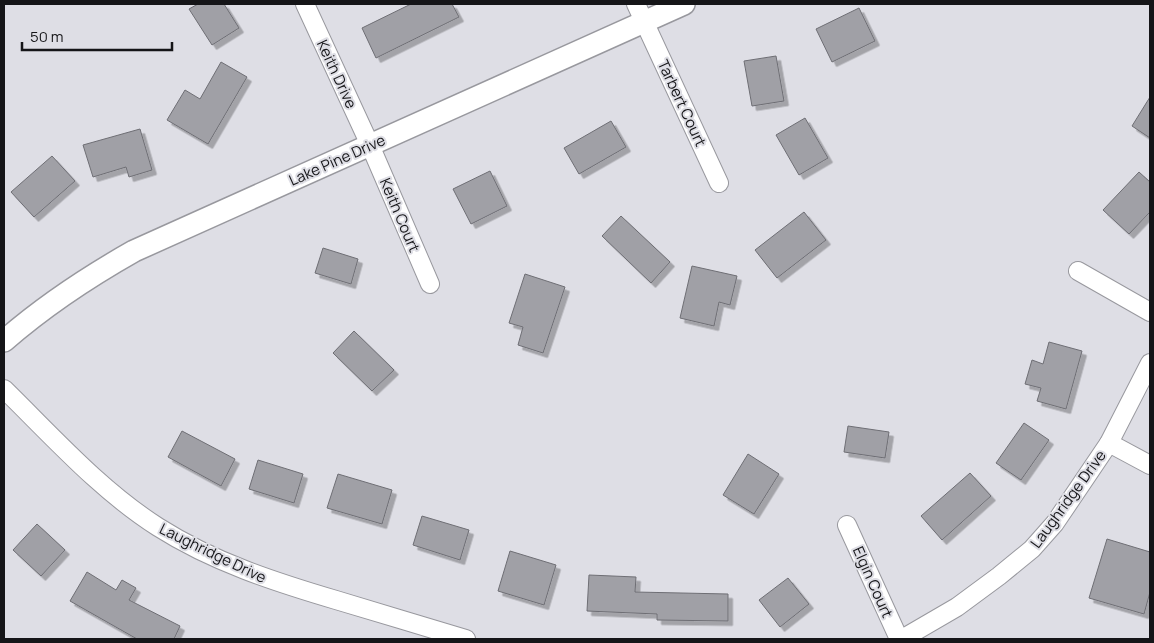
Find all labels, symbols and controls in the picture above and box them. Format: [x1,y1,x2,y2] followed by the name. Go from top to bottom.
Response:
[22,20,172,52] scale bar
[30,26,64,47] text: 50 m
[312,36,362,112] street label: Keith Drive
[653,56,711,150] street label: Tarbert Court
[286,129,389,191] street label: Lake Pine Drive
[375,175,425,255] street label: Keith Court
[1025,446,1111,552] street label: Laughridge Drive
[156,518,270,588] street label: Laughridge Drive
[848,543,898,621] street label: Elgin Court

